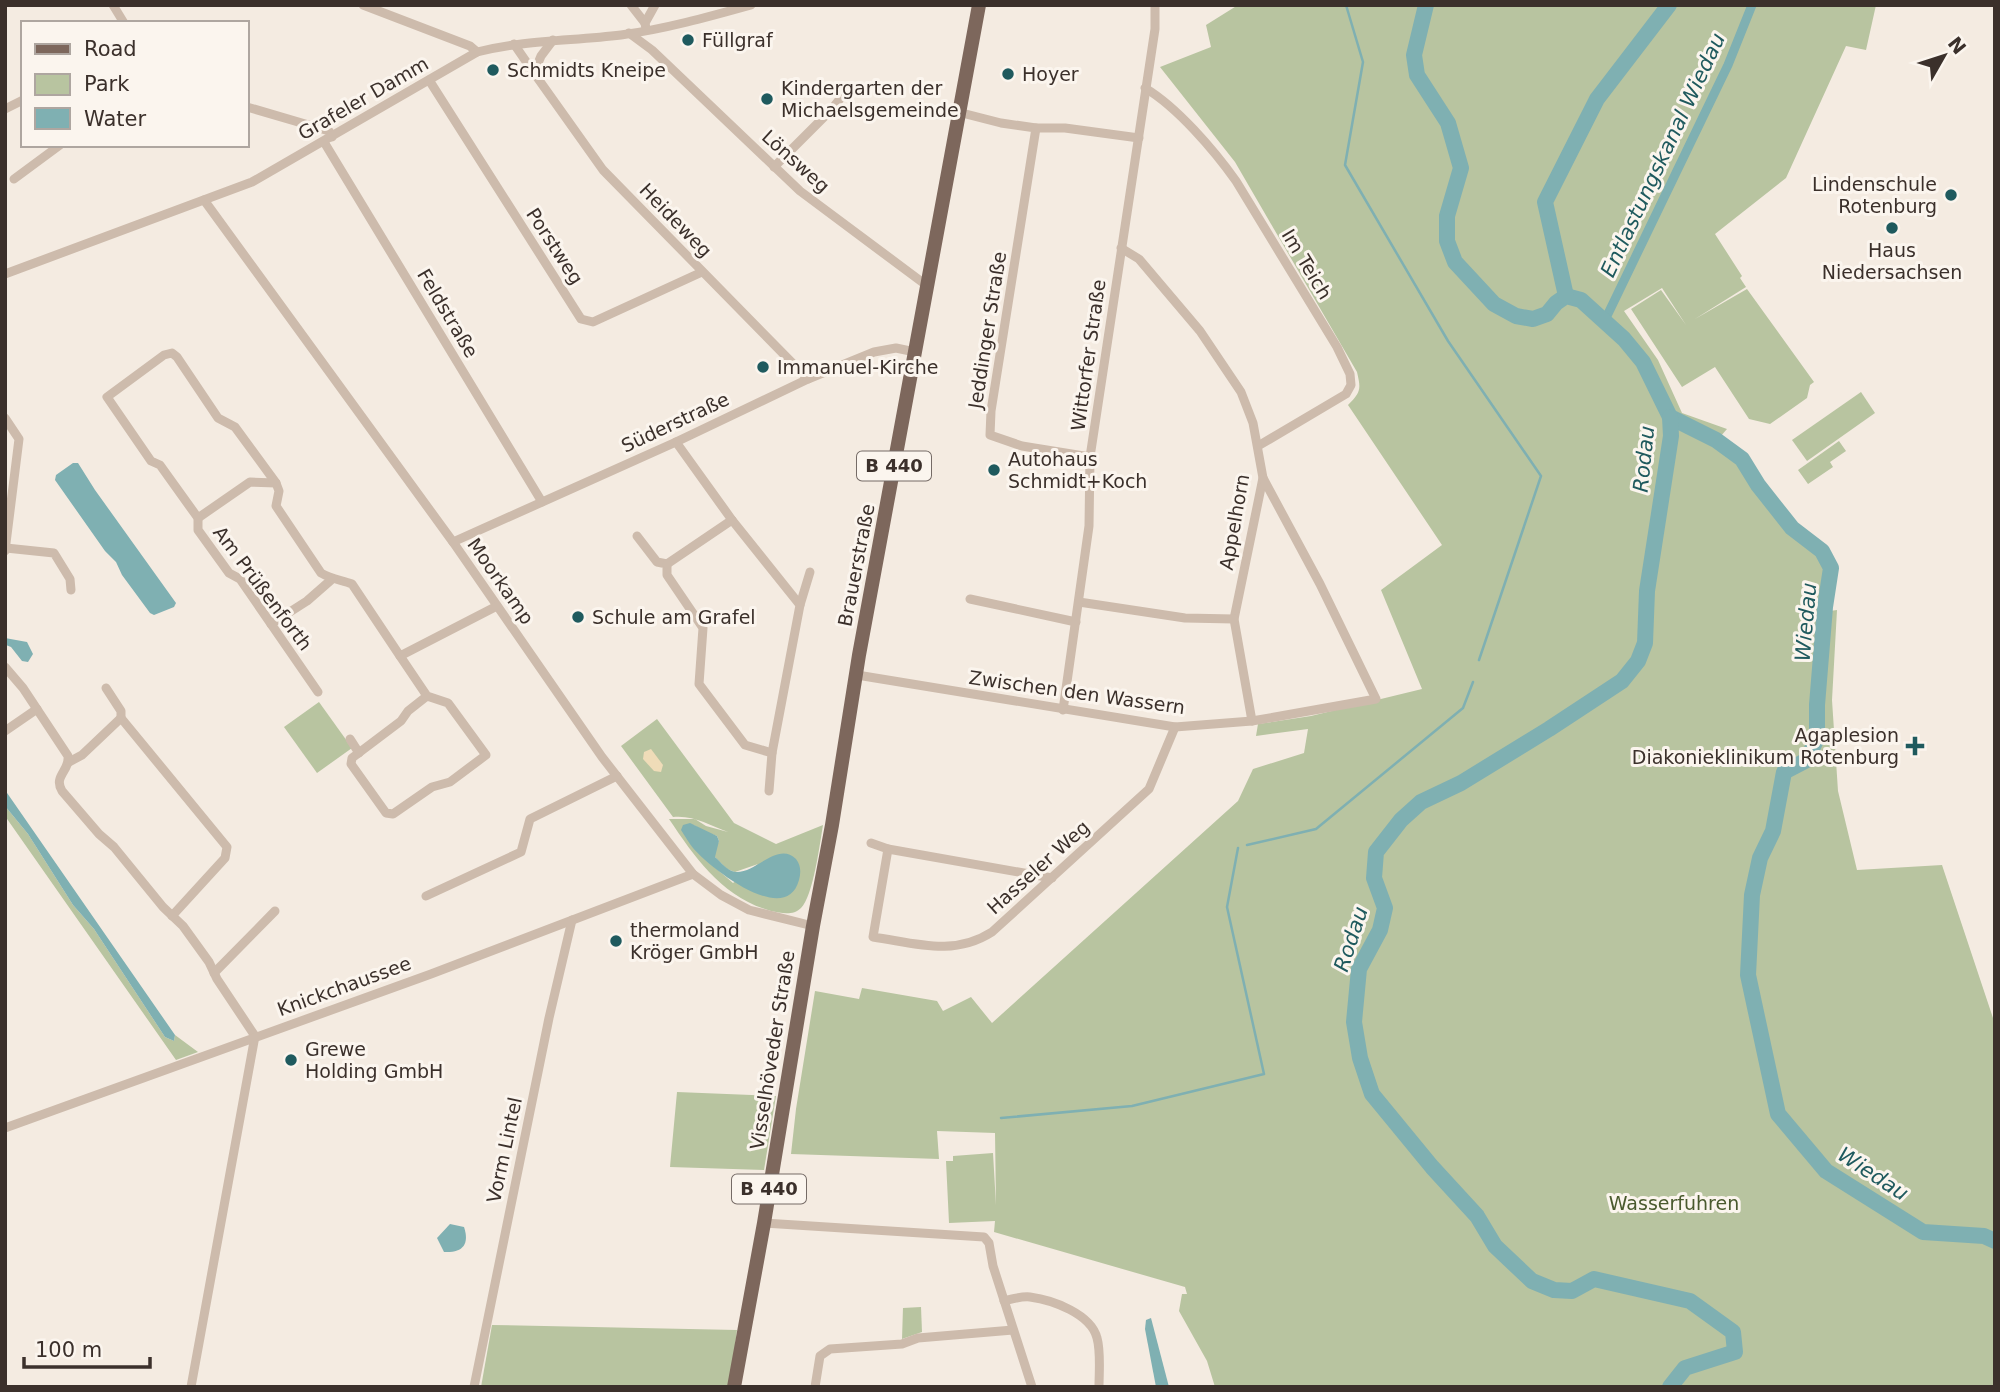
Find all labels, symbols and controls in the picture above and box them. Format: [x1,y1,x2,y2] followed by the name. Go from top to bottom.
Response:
[21,21,248,147] legend
[1909,21,1979,91] north arrow
[702,29,774,51] place label: Füllgraf
[1596,29,1730,281] water label: Entlastungskanal Wiedau
[680,32,696,48] marker: Füllgraf
[1944,32,1971,58] text: N
[84,37,137,61] text: Road
[294,52,432,144] street label: Grafeler Damm
[507,59,666,81] place label: Schmidts Kneipe
[485,62,501,78] marker: Schmidts Kneipe
[1022,63,1079,85] place label: Hoyer
[1000,66,1016,82] marker: Hoyer
[84,72,130,96] text: Park
[781,77,959,121] place label: Kindergarten der Michaelsgemeinde
[759,91,775,107] marker: Kindergarten der Michaelsgemeinde
[84,107,146,131] text: Water
[758,125,834,197] street label: Lönsweg
[1812,173,1937,217] place label: Lindenschule Rotenburg
[635,178,717,262] street label: Heideweg
[1943,187,1959,203] marker: Lindenschule Rotenburg
[522,204,588,288] street label: Porstweg
[1884,220,1900,236] marker: Haus Niedersachsen
[1277,225,1337,303] street label: Im Teich
[1822,239,1962,283] place label: Haus Niedersachsen
[964,250,1010,411] street label: Jeddinger Straße
[413,265,483,361] street label: Feldstraße
[1066,278,1110,432] street label: Wittorfer Straße
[777,356,938,378] place label: Immanuel-Kirche
[755,359,771,375] marker: Immanuel-Kirche
[618,387,732,457] street label: Süderstraße
[1629,424,1659,494] water label: Rodau
[1008,448,1147,492] place label: Autohaus Schmidt+Koch
[857,452,931,480] road number: B 440
[986,462,1002,478] marker: Autohaus Schmidt+Koch
[1215,472,1253,572] street label: Appelhorn
[833,502,879,628] street label: Brauerstraße
[209,522,317,654] street label: Am Prüßenforth
[463,534,539,628] street label: Moorkamp
[1791,582,1821,662] water label: Wiedau
[592,606,756,628] place label: Schule am Grafel
[570,609,586,625] marker: Schule am Grafel
[968,666,1186,718] street label: Zwischen den Wassern
[1632,724,1899,768] place label: Agaplesion Diakonieklinikum Rotenburg
[1905,736,1925,756] marker: Agaplesion Diakonieklinikum Rotenburg
[982,815,1094,919] street label: Hasseler Weg
[1329,903,1373,975] water label: Rodau
[630,919,759,963] place label: thermoland Kröger GmbH
[608,933,624,949] marker: thermoland Kröger GmbH
[745,949,799,1151] street label: Visselhöveder Straße
[274,952,414,1020] street label: Knickchaussee
[305,1038,443,1082] place label: Grewe Holding GmbH
[283,1052,299,1068] marker: Grewe Holding GmbH
[482,1095,526,1205] street label: Vorm Lintel
[1833,1142,1913,1206] water label: Wiedau
[732,1174,806,1204] road number: B 440
[1609,1192,1739,1214] park label: Wasserfuhren
[24,1326,150,1370] scale bar
[35,1338,102,1362] text: 100 m

